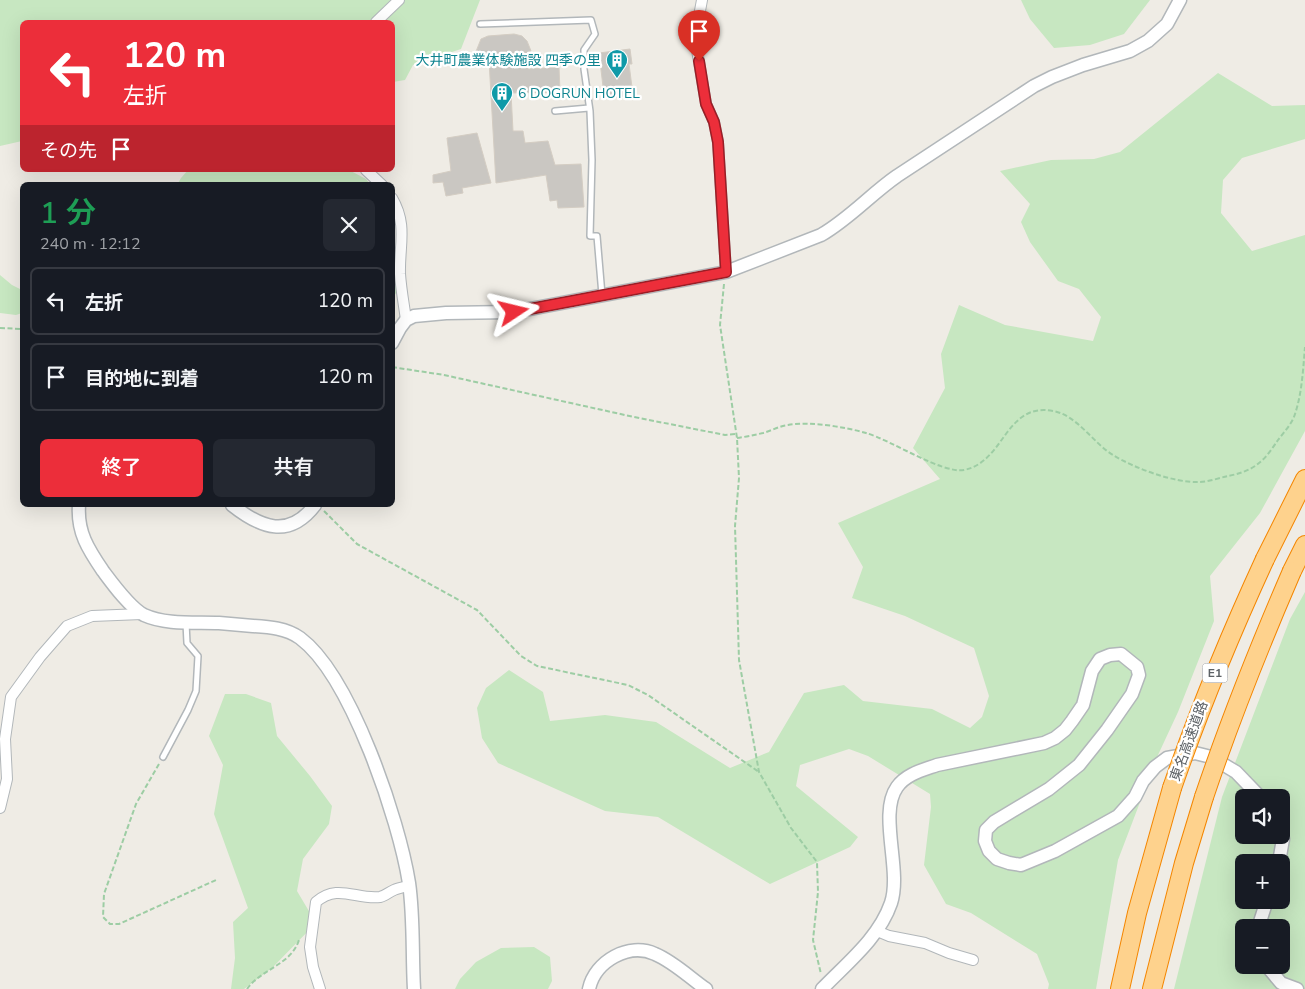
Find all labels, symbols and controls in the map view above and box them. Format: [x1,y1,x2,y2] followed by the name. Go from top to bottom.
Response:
[678,10,720,61] pin
[685,17,713,45] icon: arrive
[123,32,226,79] text: 120 m
[40,40,105,105] icon: left
[605,48,629,79] building icon: 大井町農業体験施設 四季の里
[415,51,601,70] place label: 大井町農業体験施設 四季の里
[123,81,167,111] text: 左折
[490,81,514,112] building icon: 6 DOGRUN HOTEL
[518,84,640,103] place label: 6 DOGRUN HOTEL
[107,135,135,163] icon: arrive
[40,138,97,164] text: その先
[40,193,96,234] text: 1 分
[323,199,375,251] button: close
[40,233,141,255] text: 240 m · 12:12
[487,285,539,337] position arrow
[42,287,70,315] icon: left
[318,288,373,314] text: 120 m
[85,290,123,316] text: 左折
[42,363,70,391] icon: arrive
[318,364,373,390] text: 120 m
[85,366,199,392] text: 目的地に到着
[40,439,203,497] button: 終了
[213,439,375,497] button: 共有
[1202,664,1228,682] road number: E1
[1166,698,1212,784] street label: 東名高速道路
[1235,789,1290,974] map controls
[1235,789,1290,844] button: sound
[1235,854,1290,909] button: +
[1235,919,1290,974] button: −

